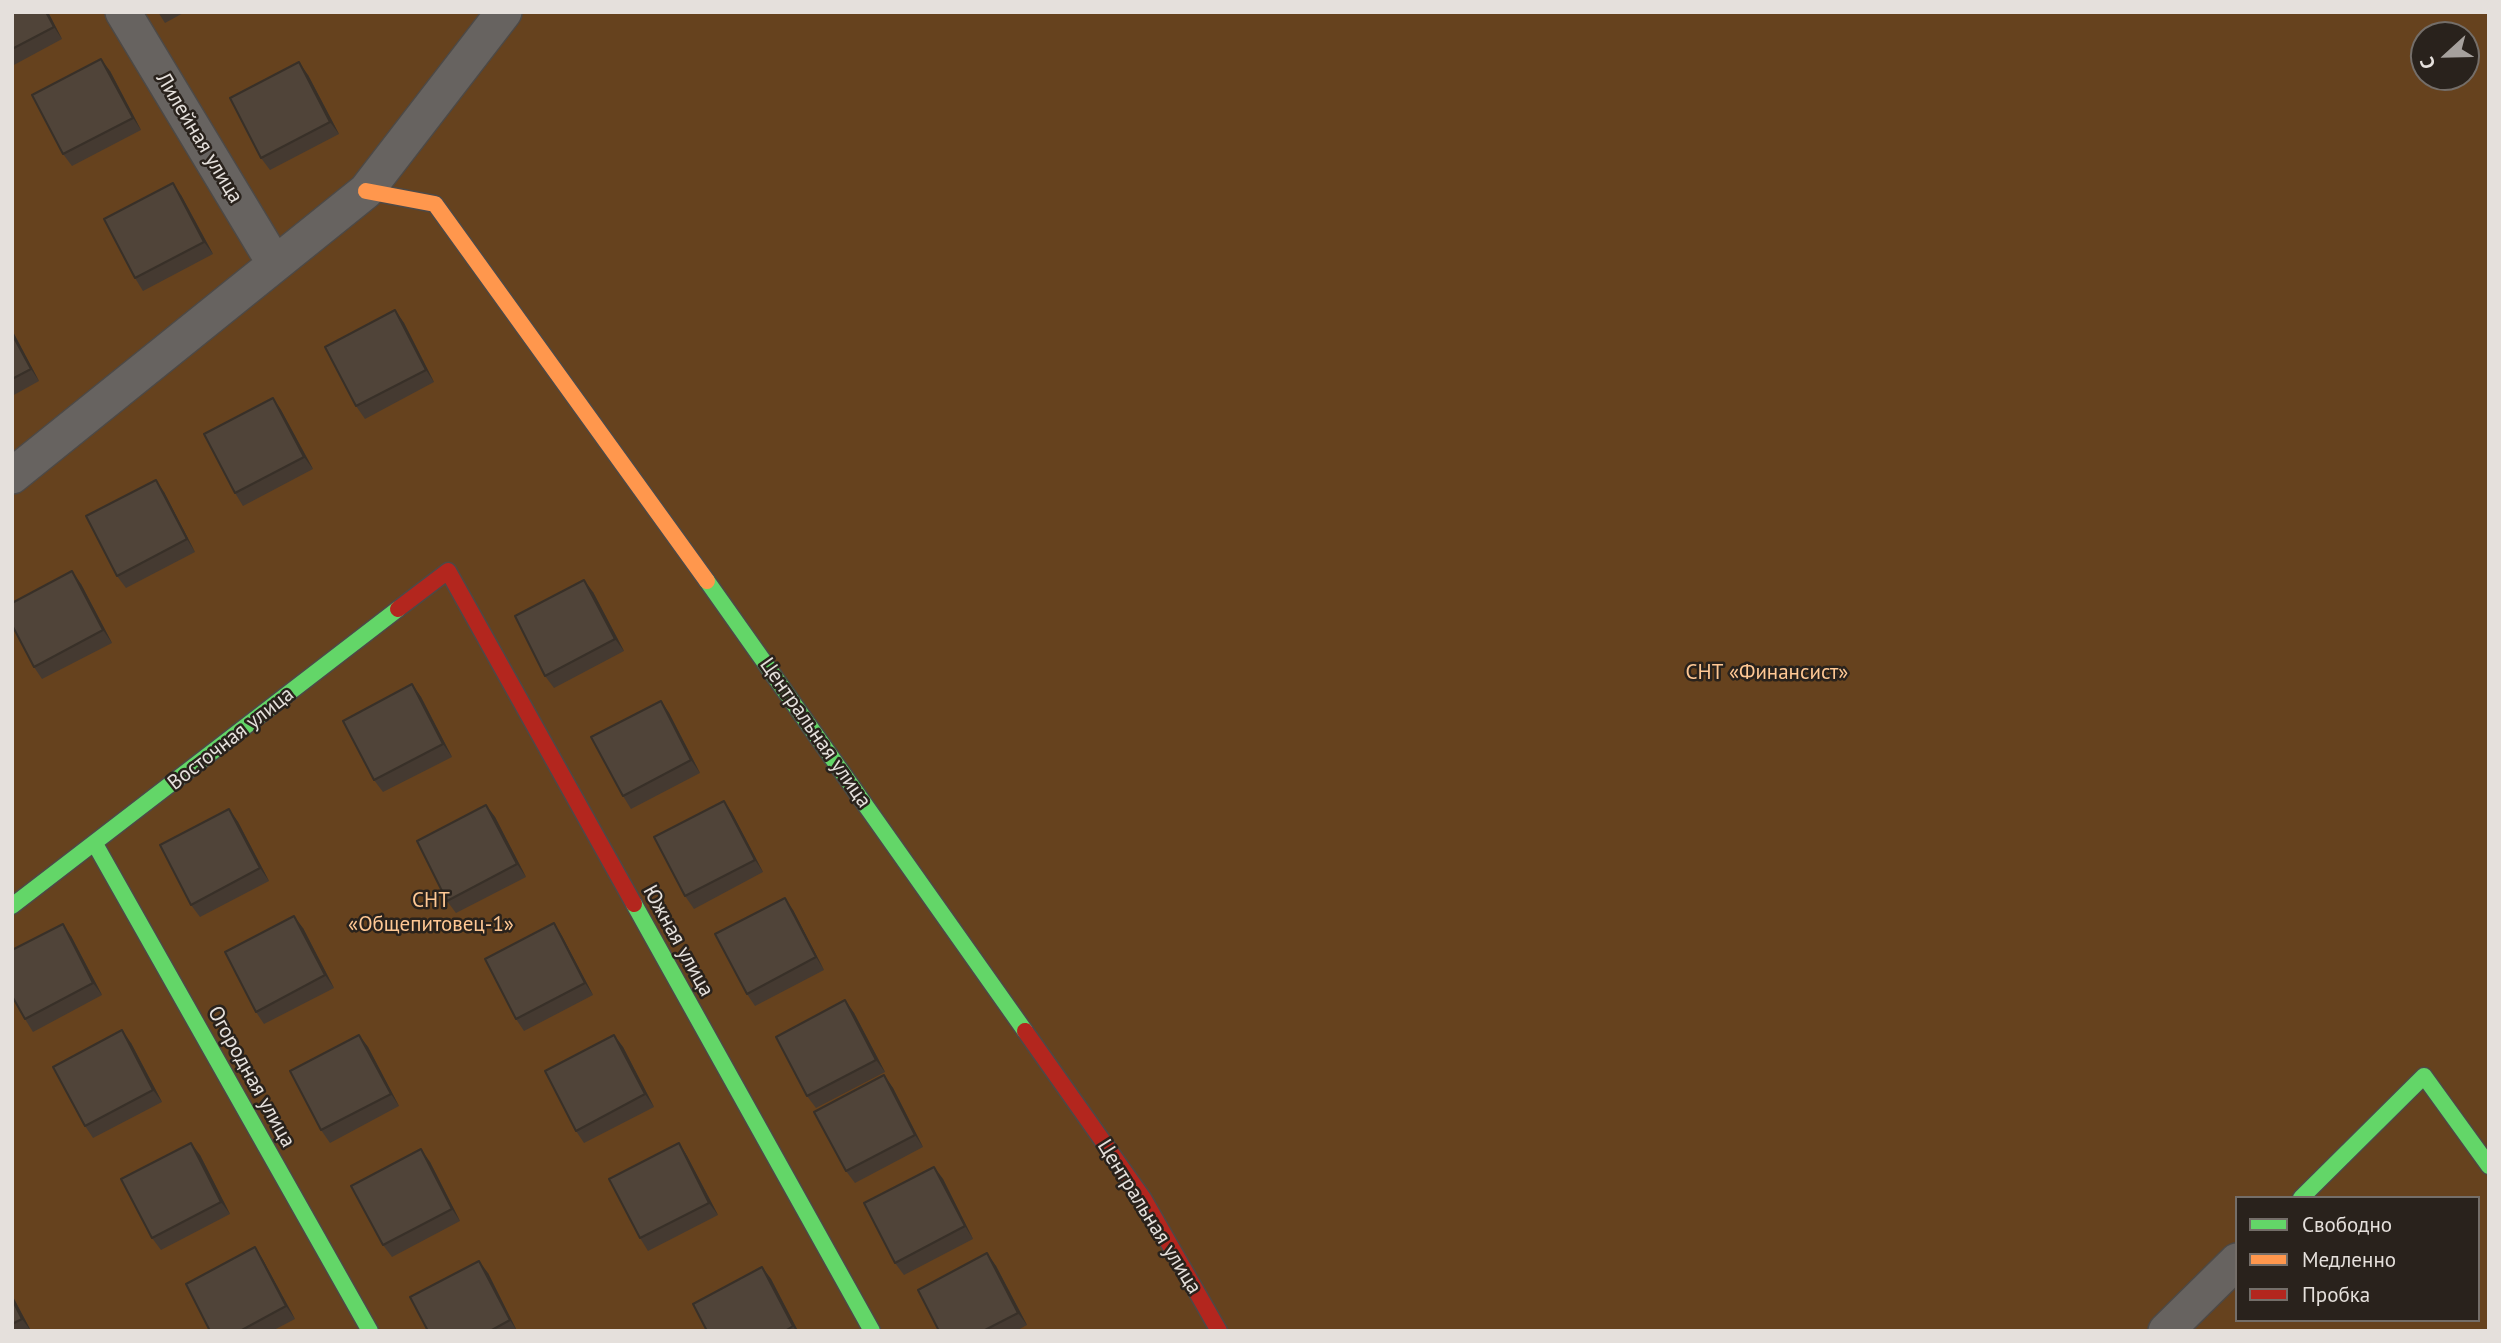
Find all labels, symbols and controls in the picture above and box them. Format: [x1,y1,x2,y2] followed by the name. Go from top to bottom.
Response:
[2410,21,2480,91] north arrow
[2414,54,2440,73] text: С
[150,68,248,208] street label: Лилейная улица
[754,653,876,813] street label: Центральная улица
[1686,660,1848,686] park label: СНТ «Финансист»
[163,682,299,796] street label: Восточная улица
[637,881,719,1001] street label: Южная улица
[348,888,514,938] park label: СНТ «Общепитовец-1»
[202,1002,300,1152] street label: Огородная улица
[1091,1135,1207,1299] street label: Центральная улица
[2235,1196,2480,1322] legend
[2302,1211,2392,1238] text: Свободно
[2302,1246,2396,1273] text: Медленно
[2302,1281,2370,1308] text: Пробка

